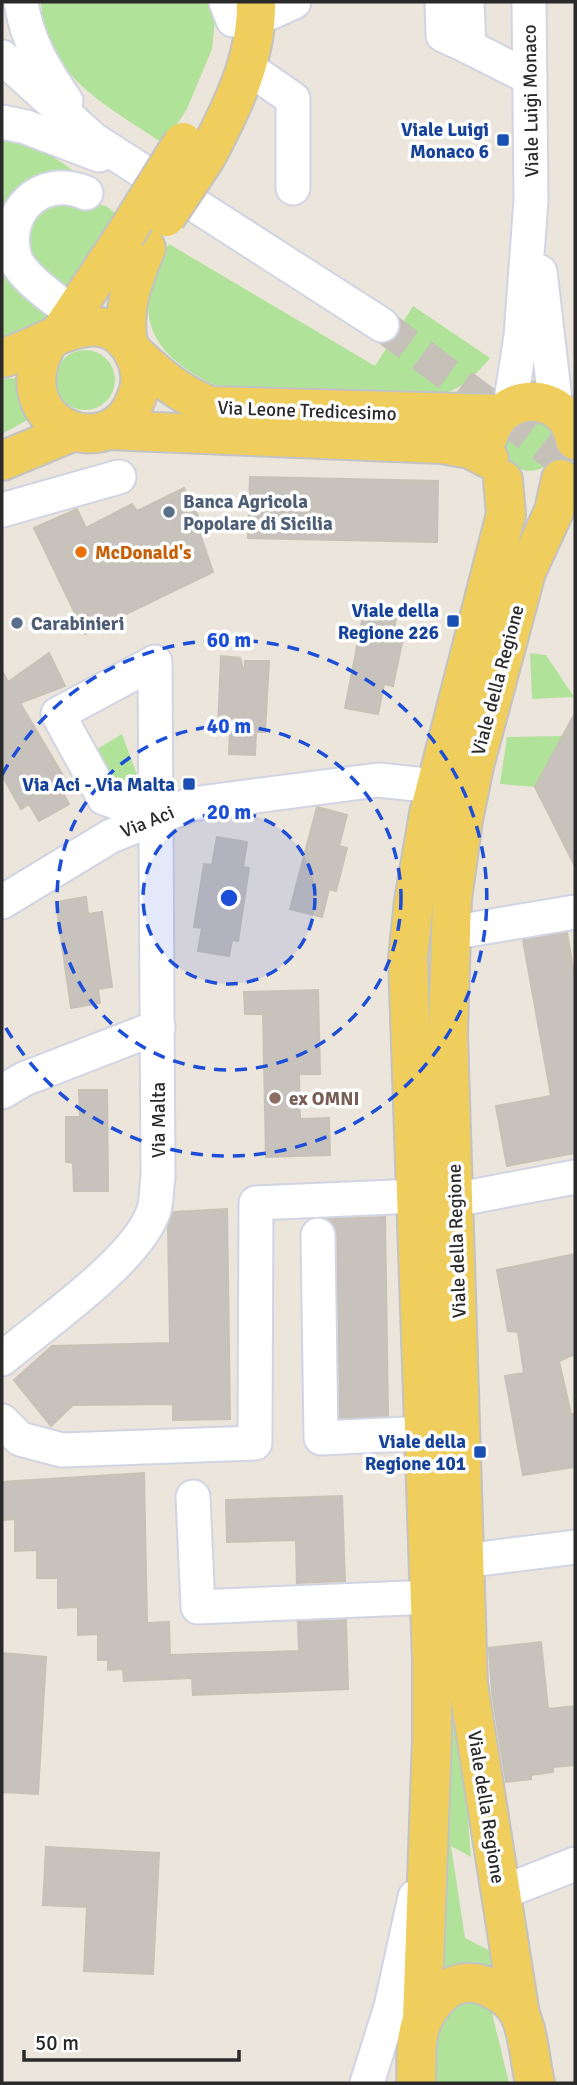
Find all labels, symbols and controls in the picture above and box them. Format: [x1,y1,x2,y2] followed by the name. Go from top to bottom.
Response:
[518,24,544,178] street label: Viale Luigi Monaco
[401,118,489,164] place label: Viale Luigi Monaco 6
[495,132,511,148] marker: Viale Luigi Monaco 6
[217,396,397,426] street label: Via Leone Tredicesimo
[183,490,333,536] place label: Banca Agricola Popolare di Sicilia
[161,504,177,520] marker: Banca Agricola Popolare di Sicilia
[95,541,191,565] place label: McDonald's
[73,544,89,560] marker: McDonald's
[338,599,439,645] place label: Viale della Regione 226
[466,602,530,758] street label: Viale della Regione
[31,612,124,636] place label: Carabinieri
[445,613,461,629] marker: Viale della Regione 226
[9,615,25,631] marker: Carabinieri
[207,627,251,653] text: 60 m
[207,713,251,739] text: 40 m
[22,773,175,797] place label: Via Aci - Via Malta
[181,776,197,792] marker: Via Aci - Via Malta
[207,799,251,825] text: 20 m
[117,800,178,843] street label: Via Aci
[217,886,241,910] centre of rings
[147,1082,171,1158] street label: Via Malta
[289,1087,359,1111] place label: ex OMNI
[267,1090,283,1106] marker: ex OMNI
[442,1163,472,1319] street label: Viale della Regione
[365,1430,466,1476] place label: Viale della Regione 101
[472,1444,488,1460] marker: Viale della Regione 101
[462,1729,510,1885] street label: Viale della Regione
[24,2018,240,2062] scale bar
[35,2030,79,2056] text: 50 m

